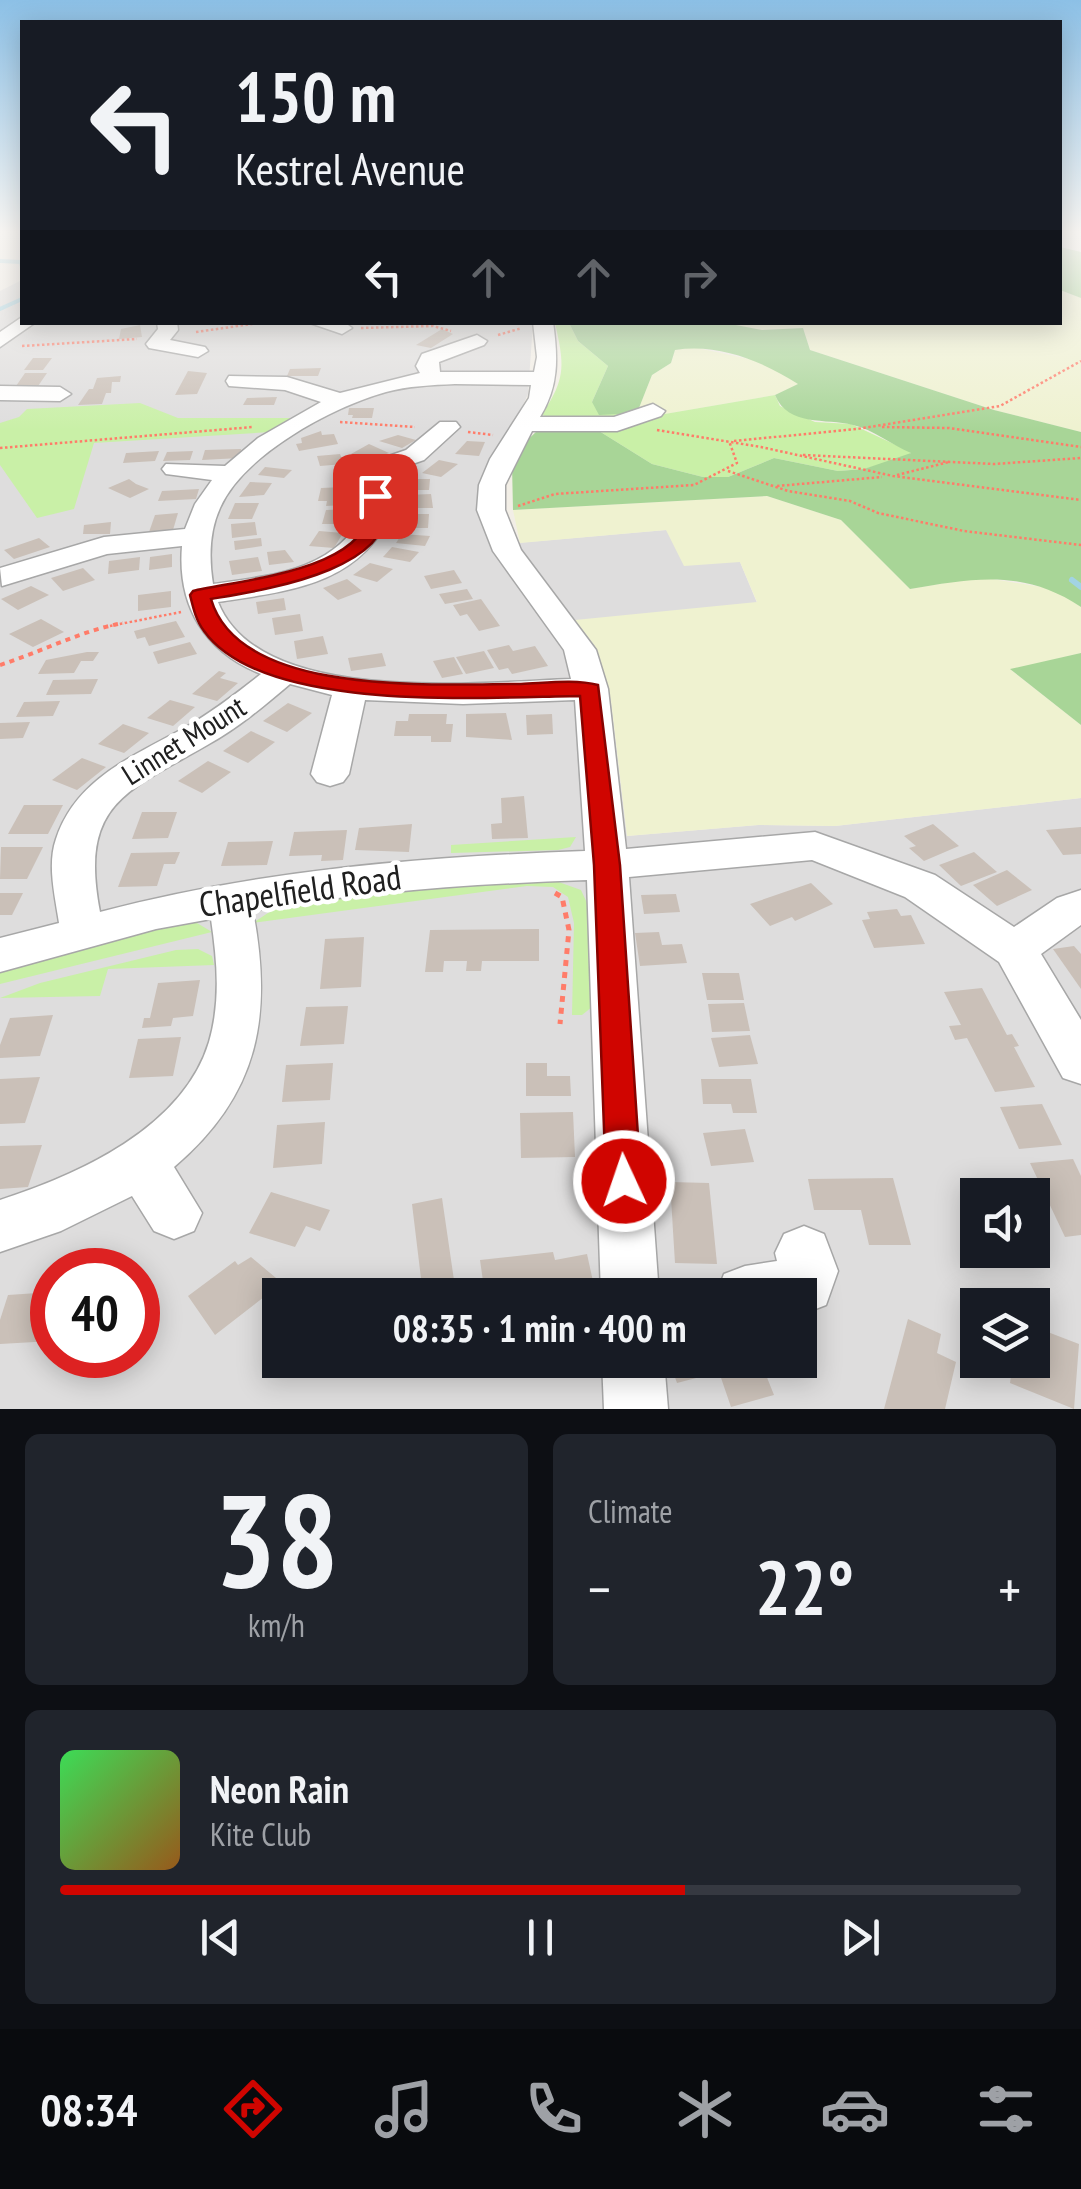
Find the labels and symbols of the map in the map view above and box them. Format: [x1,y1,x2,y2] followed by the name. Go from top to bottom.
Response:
[333,454,418,539] pin
[114,686,253,793] street label: Linnet Mount
[196,853,404,927] street label: Chapelfield Road
[572,1129,676,1233] position arrow
[30,1248,160,1378] speed limit sign: 40

